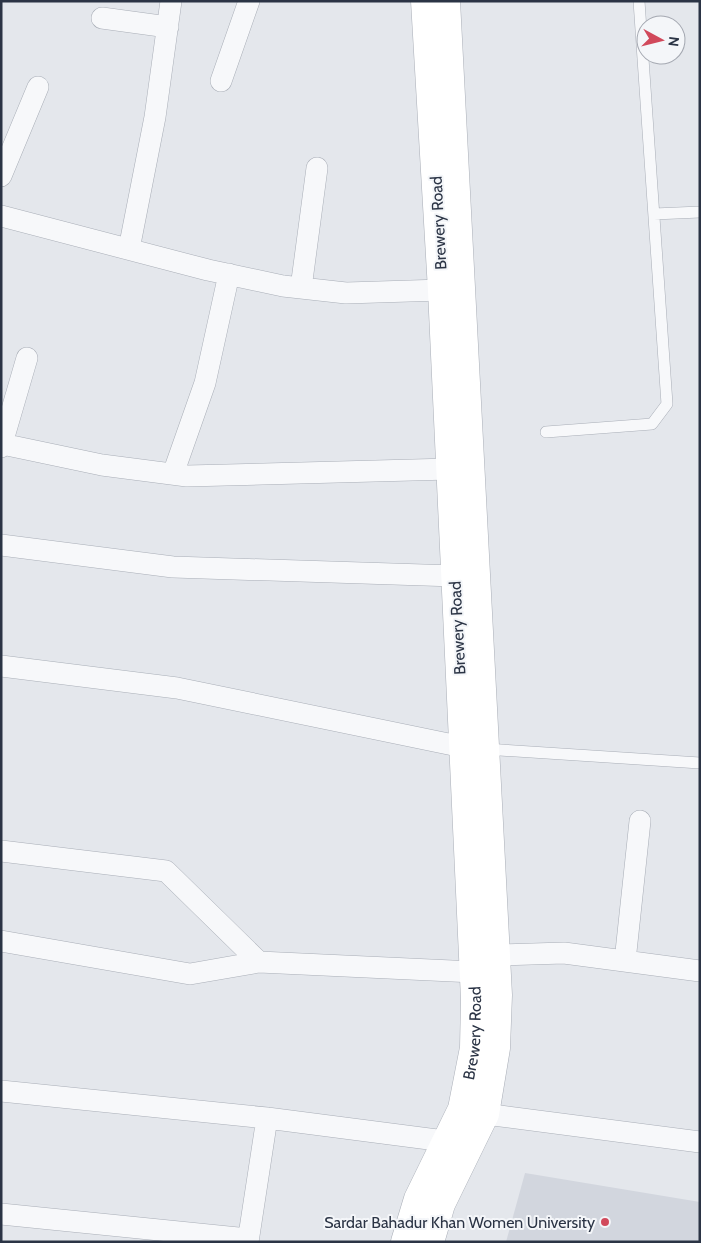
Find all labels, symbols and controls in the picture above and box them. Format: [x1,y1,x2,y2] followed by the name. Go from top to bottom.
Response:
[636,15,686,65] north arrow
[664,36,683,48] text: N
[427,176,450,270] street label: Brewery Road
[446,581,469,675] street label: Brewery Road
[459,986,485,1081] street label: Brewery Road
[324,1213,595,1232] place label: Sardar Bahadur Khan Women University
[599,1216,611,1228] marker: Sardar Bahadur Khan Women University

